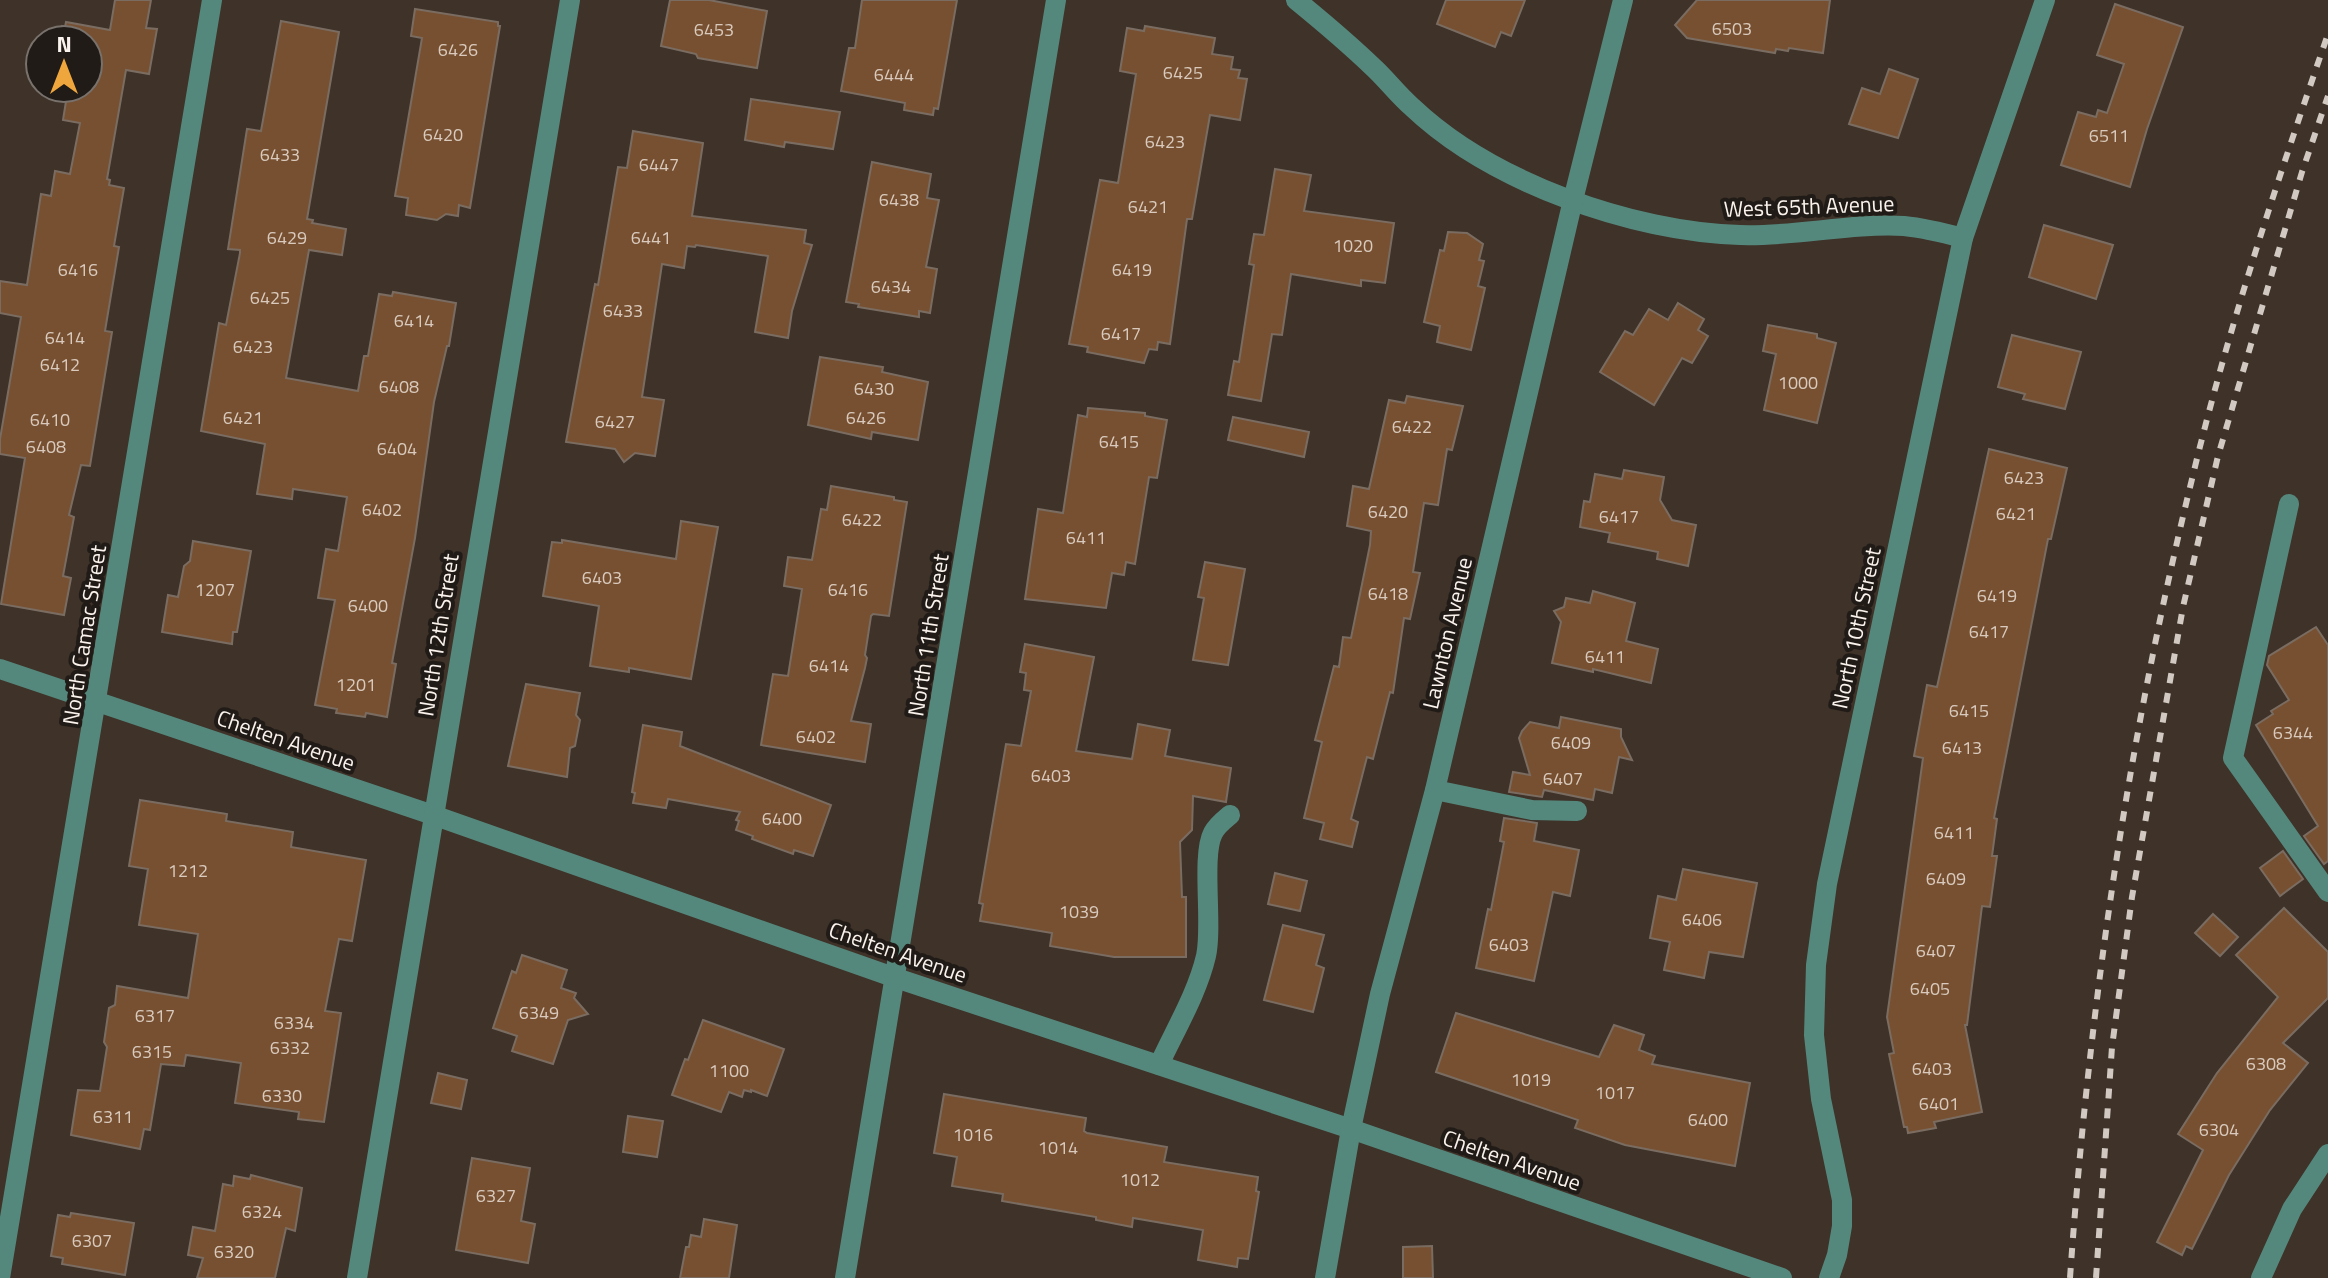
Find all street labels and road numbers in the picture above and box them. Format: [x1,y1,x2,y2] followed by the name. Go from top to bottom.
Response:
[1723,186,1895,226] street label: West 65th Avenue
[53,542,115,728] street label: North Camac Street
[1822,544,1890,712] street label: North 10th Street
[408,551,468,719] street label: North 12th Street
[898,551,958,719] street label: North 11th Street
[1413,554,1481,712] street label: Lawnton Avenue
[212,700,360,780] street label: Chelten Avenue
[824,912,972,992] street label: Chelten Avenue
[1438,1120,1586,1200] street label: Chelten Avenue

